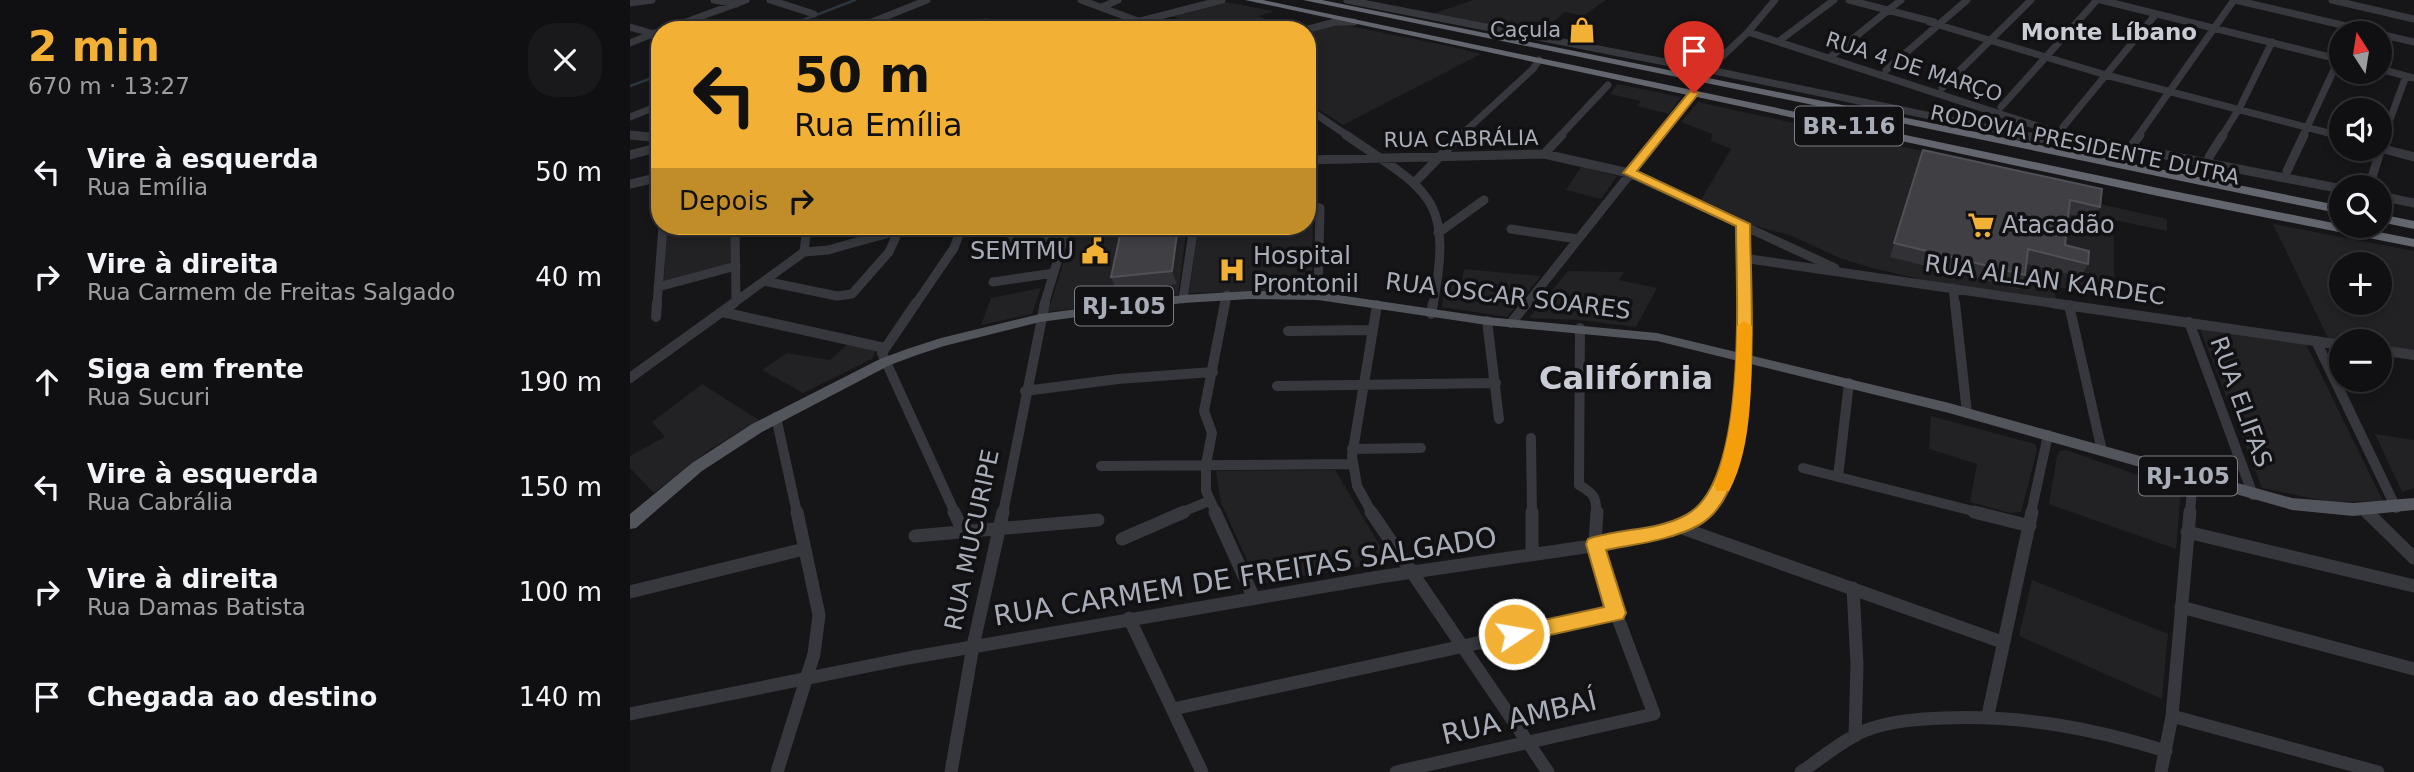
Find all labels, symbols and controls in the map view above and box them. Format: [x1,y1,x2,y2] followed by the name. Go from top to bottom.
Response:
[1567,15,1597,45] shop icon: Caçula
[1490,18,1561,42] place label: Caçula
[2021,19,2197,45] district label: Monte Líbano
[1664,21,1724,93] pin
[2329,21,2392,84] north arrow
[2329,21,2392,392] map controls
[28,22,160,71] text: 2 min
[528,23,602,97] button: close
[1823,27,2005,107] street label: RUA 4 DE MARÇO
[1675,32,1713,70] icon: arrive
[794,47,930,104] text: 50 m
[679,49,770,140] icon: left
[28,73,190,99] text: 670 m · 13:27
[2329,98,2392,161] button: sound
[1928,100,2242,190] street label: RODOVIA PRESIDENTE DUTRA
[794,106,963,144] text: Rua Emília
[1795,106,1903,146] road number: BR-116
[1383,125,1539,152] street label: RUA CABRÁLIA
[87,144,319,174] text: Vire à esquerda
[28,153,66,191] icon: left
[535,157,602,187] text: 50 m
[87,174,208,200] text: Rua Emília
[2329,175,2392,238] button: search
[782,182,820,220] icon: right
[679,186,768,216] text: Depois
[1966,210,1996,240] supermarket icon: Atacadão
[2002,211,2115,239] place label: Atacadão
[1080,236,1110,266] public building icon: SEMTMU
[970,237,1074,265] place label: SEMTMU
[1253,242,1359,298] place label: Hospital Prontonil
[87,249,279,279] text: Vire à direita
[1923,249,2167,311] street label: RUA ALLAN KARDEC
[2329,252,2392,315] button: +
[1217,255,1247,285] hospital icon: Hospital Prontonil
[28,258,66,296] icon: right
[535,262,602,292] text: 40 m
[1384,267,1632,325] street label: RUA OSCAR SOARES
[87,279,455,305] text: Rua Carmem de Freitas Salgado
[1075,286,1173,326] road number: RJ-105
[2329,329,2392,392] button: −
[2204,333,2278,471] street label: RUA ELIFAS
[87,354,304,384] text: Siga em frente
[1539,359,1713,397] district label: Califórnia
[28,363,66,401] icon: ahead
[519,367,602,397] text: 190 m
[87,384,210,410] text: Rua Sucuri
[939,447,1005,633] street label: RUA MUCURIPE
[2139,456,2237,496] road number: RJ-105
[87,459,319,489] text: Vire à esquerda
[28,468,66,506] icon: left
[519,472,602,502] text: 150 m
[87,489,233,515] text: Rua Cabrália
[991,520,1499,633] street label: RUA CARMEM DE FREITAS SALGADO
[87,564,279,594] text: Vire à direita
[28,573,66,611] icon: right
[519,577,602,607] text: 100 m
[87,594,306,620] text: Rua Damas Batista
[1477,597,1551,671] position arrow
[28,678,66,716] icon: arrive
[87,682,377,712] text: Chegada ao destino
[519,682,602,712] text: 140 m
[1438,683,1600,751] street label: RUA AMBAÍ

